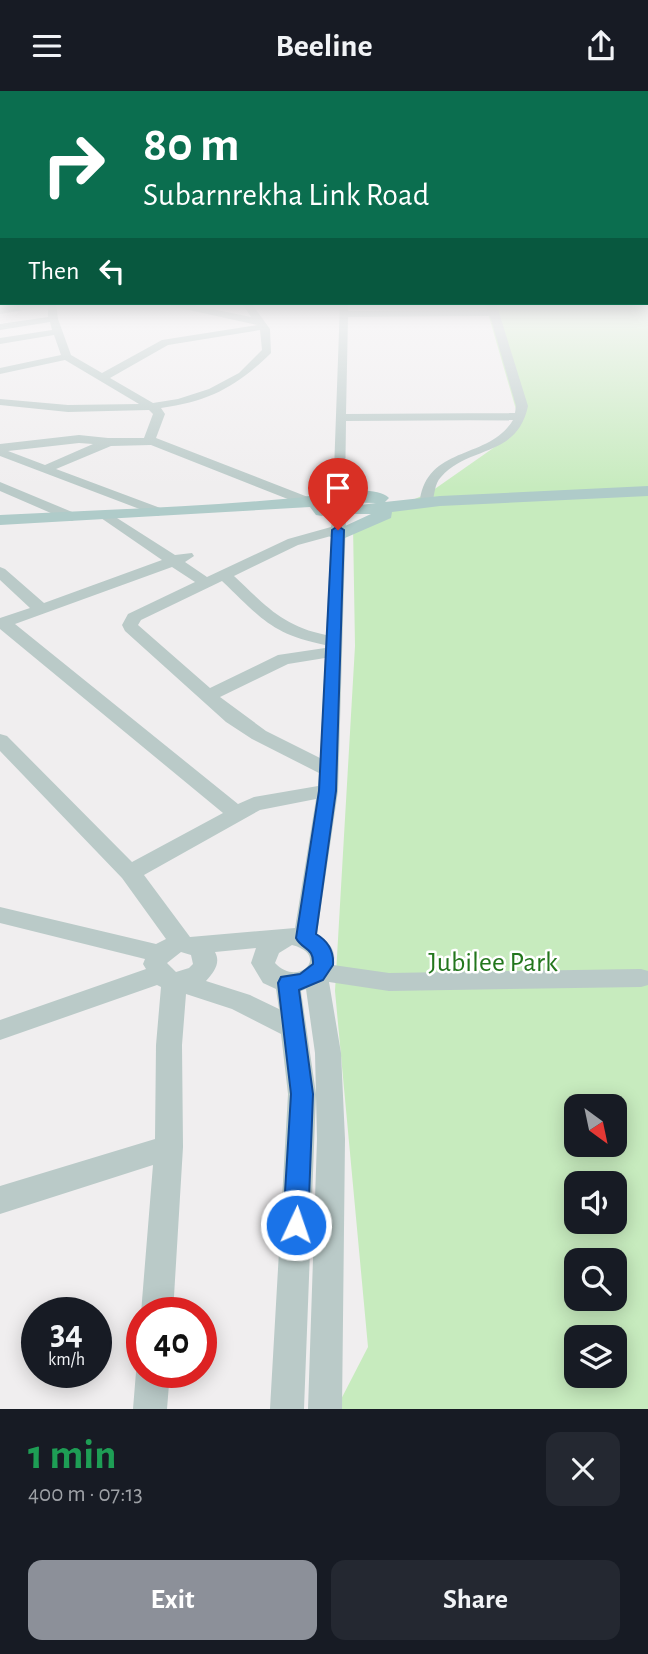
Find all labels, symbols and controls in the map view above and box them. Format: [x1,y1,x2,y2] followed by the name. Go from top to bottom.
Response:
[28,27,66,65] icon: menu
[582,27,620,65] icon: share
[275,30,373,62] text: Beeline
[28,119,119,210] icon: right
[143,121,240,170] text: 80 m
[143,179,429,211] text: Subarnrekha Link Road
[93,252,131,290] icon: left
[28,258,79,284] text: Then
[308,458,368,530] pin
[319,469,357,507] icon: arrive
[428,949,558,977] park label: Jubilee Park
[564,1094,626,1157] north arrow
[564,1094,627,1388] map controls
[564,1171,627,1234] button: sound
[259,1188,333,1262] position arrow
[564,1248,627,1311] button: search
[126,1297,217,1388] speed limit sign: 40
[50,1316,83,1351] text: 34
[564,1325,627,1388] button: layers
[48,1351,85,1369] text: km/h
[546,1432,620,1506] button: close
[28,1434,117,1476] text: 1 min
[28,1483,143,1506] text: 400 m · 07:13
[28,1560,317,1640] button: Exit
[331,1560,620,1640] button: Share

